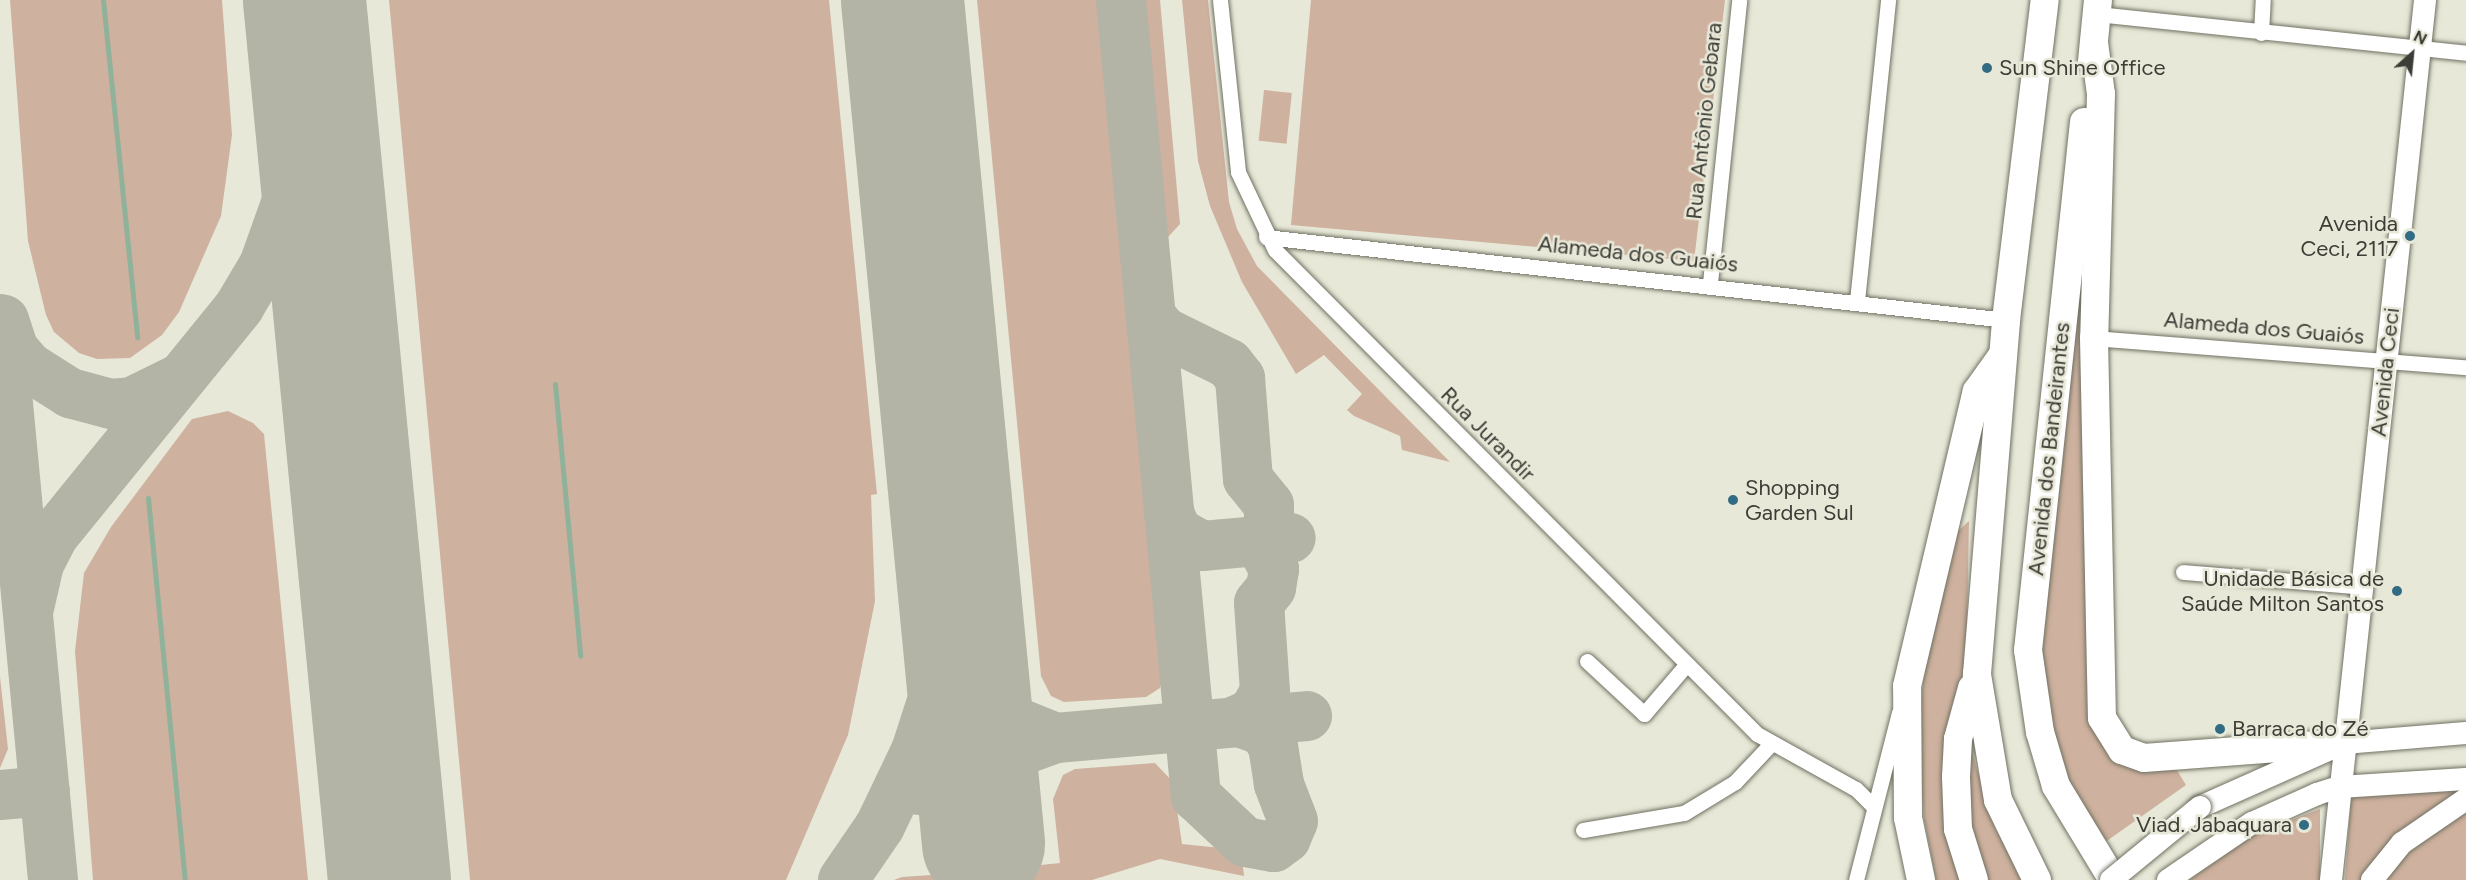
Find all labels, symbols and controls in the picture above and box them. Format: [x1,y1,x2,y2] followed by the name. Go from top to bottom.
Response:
[1681,21,1727,221] street label: Rua Antônio Gebara
[2382,24,2442,84] north arrow
[2411,26,2430,49] text: N
[1999,55,2165,81] place label: Sun Shine Office
[1980,61,1994,75] marker: Sun Shine Office
[2300,210,2398,262] place label: Avenida Ceci, 2117
[2403,229,2417,243] marker: Avenida Ceci, 2117
[1537,230,1739,278] street label: Alameda dos Guaiós
[2163,306,2365,350] street label: Alameda dos Guaiós
[2365,306,2405,438] street label: Avenida Ceci
[2023,321,2075,577] street label: Avenida dos Bandeirantes
[1435,381,1541,487] street label: Rua Jurandir
[1745,474,1854,526] place label: Shopping Garden Sul
[1726,493,1740,507] marker: Shopping Garden Sul
[2181,565,2384,616] place label: Unidade Básica de Saúde Milton Santos
[2388,582,2406,600] marker: Unidade Básica de Saúde Milton Santos
[2232,716,2369,742] place label: Barraca do Zé
[2213,722,2227,736] marker: Barraca do Zé
[2136,812,2292,838] place label: Viad. Jabaquara
[2297,818,2311,832] marker: Viad. Jabaquara

